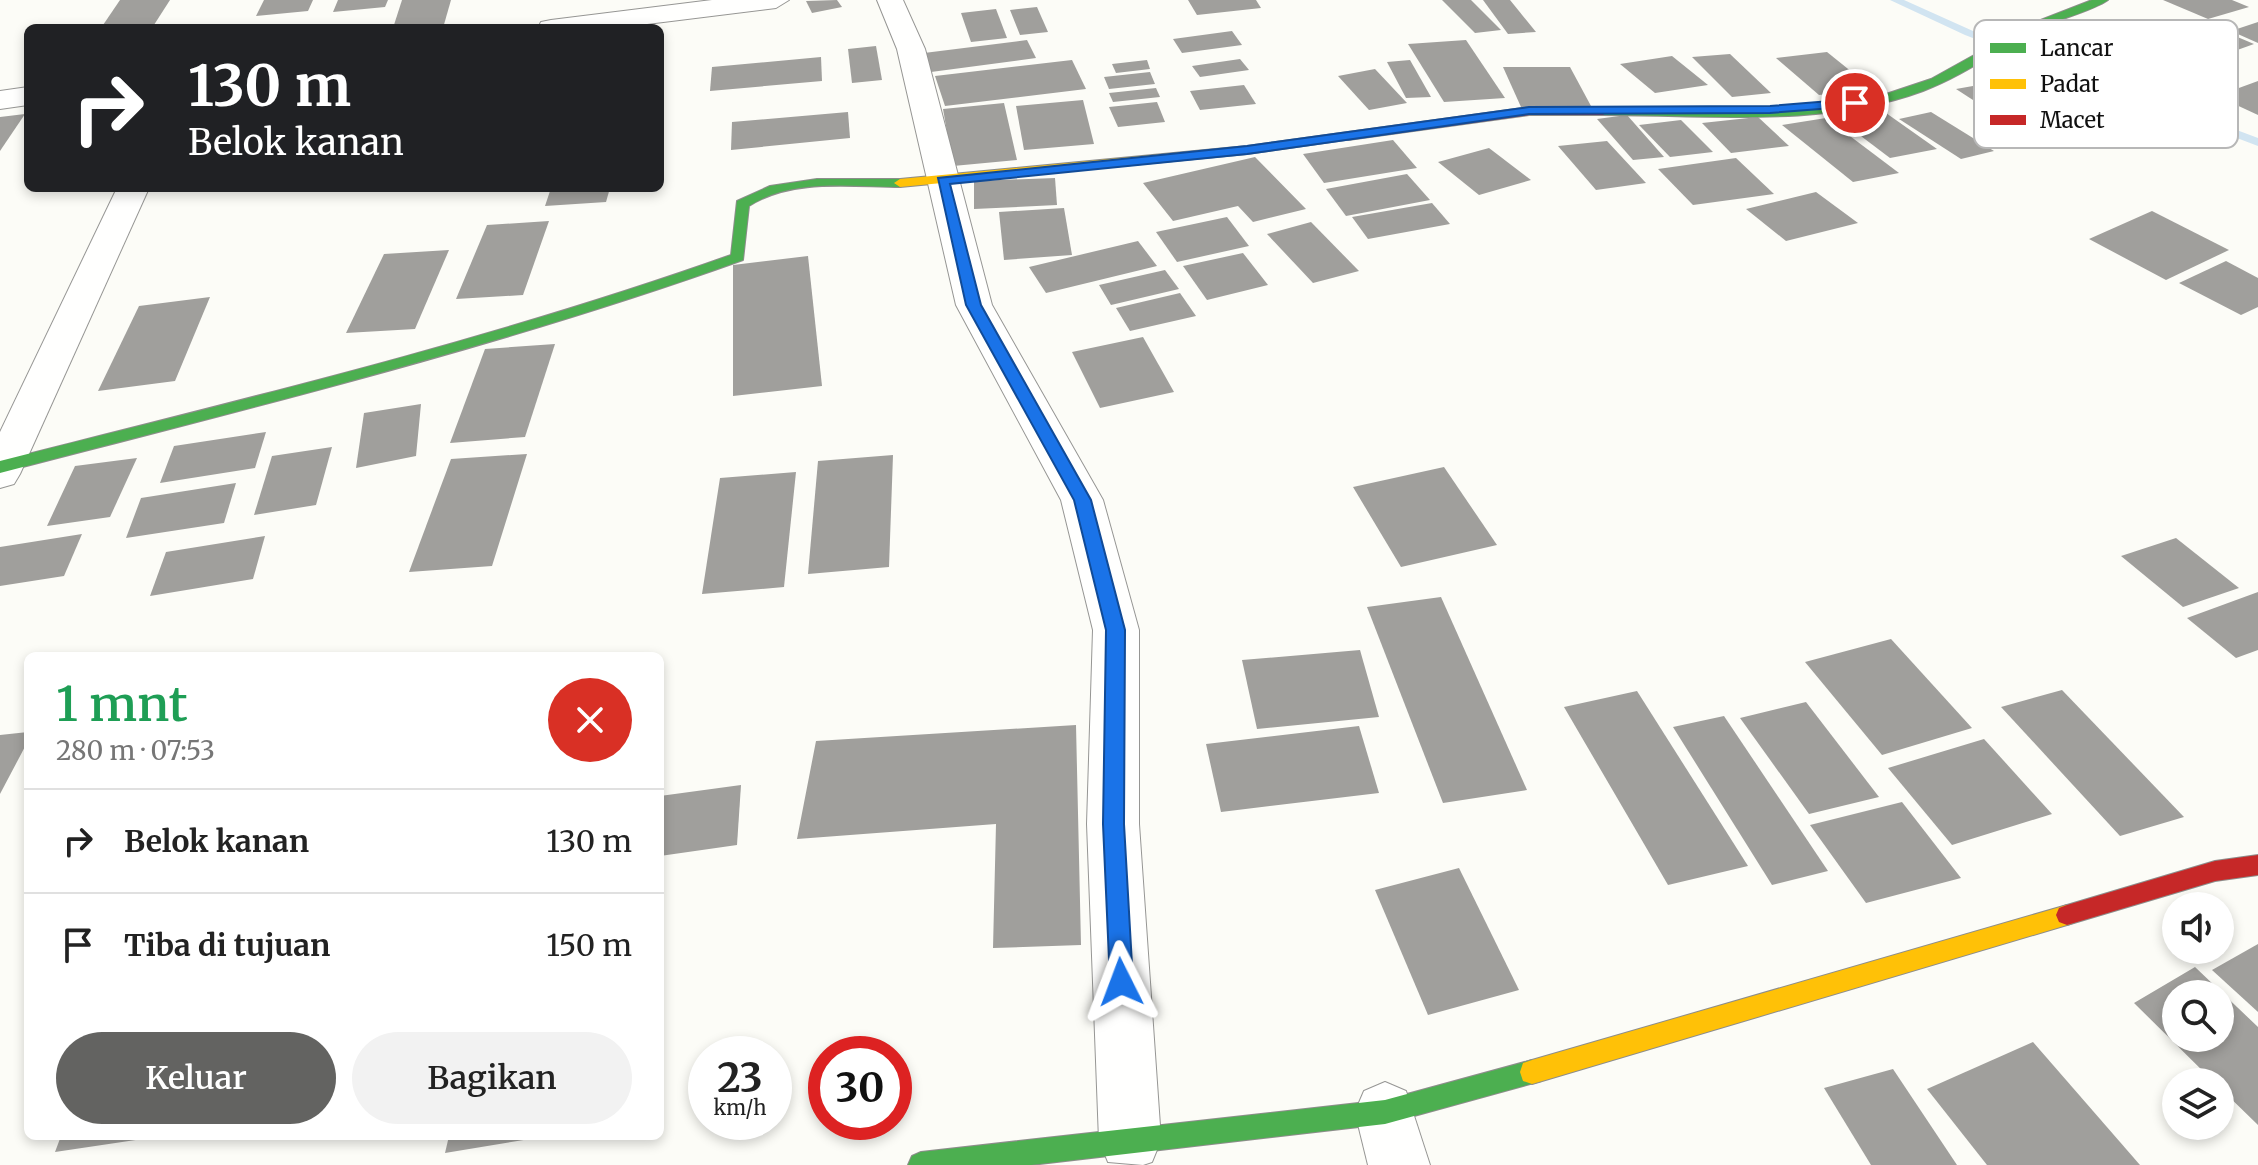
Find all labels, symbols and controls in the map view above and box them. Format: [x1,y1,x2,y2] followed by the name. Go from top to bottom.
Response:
[1974,20,2238,148] legend
[2040,34,2114,62] text: Lancar
[188,51,351,121] text: 130 m
[56,56,160,160] icon: right
[1821,69,1889,137] pin
[2040,70,2100,98] text: Padat
[1833,81,1877,125] icon: arrive
[2040,106,2105,134] text: Macet
[188,120,404,165] text: Belok kanan
[56,674,188,734] text: 1 mnt
[548,678,632,762] button: close
[56,734,215,767] text: 280 m · 07:53
[56,819,100,863] icon: right
[124,822,309,860] text: Belok kanan
[546,822,632,860] text: 130 m
[2162,892,2234,1140] map controls
[2162,892,2234,964] button: sound
[56,923,100,967] icon: arrive
[124,926,330,964] text: Tiba di tujuan
[546,926,632,964] text: 150 m
[1079,940,1163,1024] position arrow
[2162,980,2234,1052] button: search
[56,1032,336,1124] button: Keluar
[352,1032,632,1124] button: Bagikan
[808,1036,912,1140] speed limit sign: 30
[717,1053,763,1103] text: 23
[2162,1068,2234,1140] button: layers
[714,1095,766,1120] text: km/h

